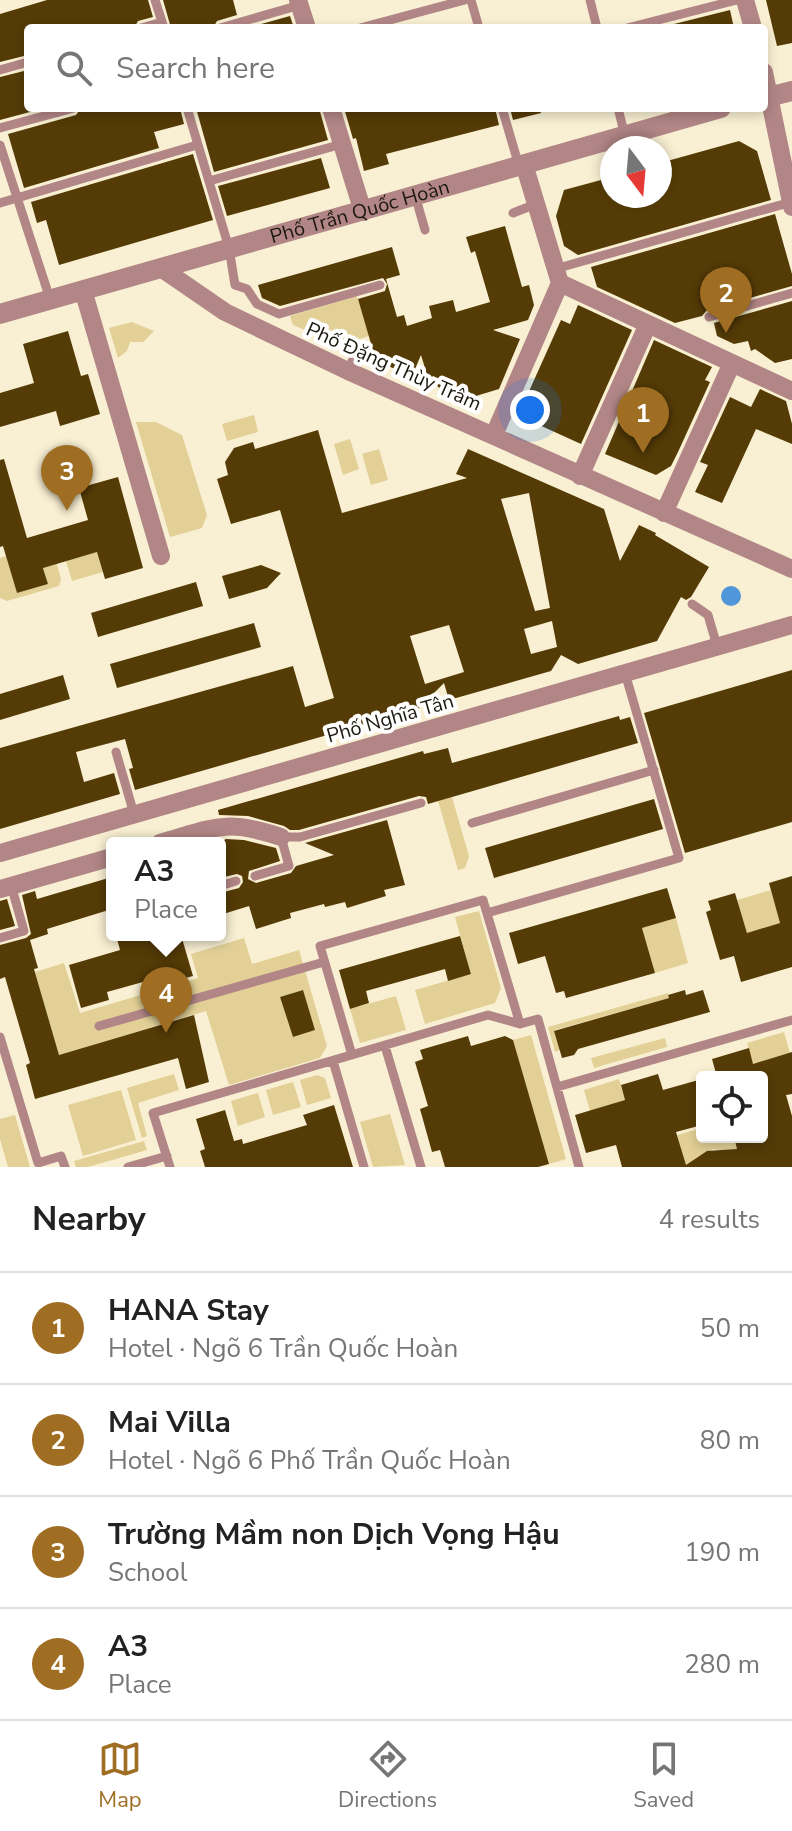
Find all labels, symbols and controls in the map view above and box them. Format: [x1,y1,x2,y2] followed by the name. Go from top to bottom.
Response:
[24,24,768,112] search box
[52,46,96,90] icon: search
[116,48,275,89] text: Search here
[600,136,672,208] north arrow
[267,173,453,250] street label: Phố Trần Quốc Hoàn
[700,267,752,333] pin: 2
[302,316,486,417] street label: Phố Đặng Thùy Trâm
[617,387,669,453] pin: 1
[510,390,550,430] your location
[41,445,93,511] pin: 3
[323,687,457,750] street label: Phố Nghĩa Tân
[106,837,226,941] popup
[134,851,175,892] text: A3
[134,892,198,927] text: Place
[140,967,192,1033] pin: 4
[696,1071,768,1143] map controls
[696,1071,768,1143] button: locate
[32,1196,146,1242] text: Nearby
[659,1202,760,1237] text: 4 results
[108,1290,269,1331] text: HANA Stay
[50,1311,66,1346] text: 1
[700,1311,760,1346] text: 50 m
[108,1331,458,1366] text: Hotel · Ngõ 6 Trần Quốc Hoàn
[108,1402,231,1443] text: Mai Villa
[50,1423,66,1458] text: 2
[700,1423,760,1458] text: 80 m
[108,1443,511,1478] text: Hotel · Ngõ 6 Phố Trần Quốc Hoàn
[108,1514,560,1555] text: Trường Mầm non Dịch Vọng Hậu
[50,1535,66,1570] text: 3
[684,1535,760,1570] text: 190 m
[108,1555,187,1590] text: School
[108,1626,148,1667] text: A3
[50,1647,66,1682] text: 4
[684,1647,760,1682] text: 280 m
[108,1667,172,1702] text: Place
[98,1737,142,1815] tab: Map
[338,1737,437,1815] tab: Directions
[633,1737,694,1815] tab: Saved

